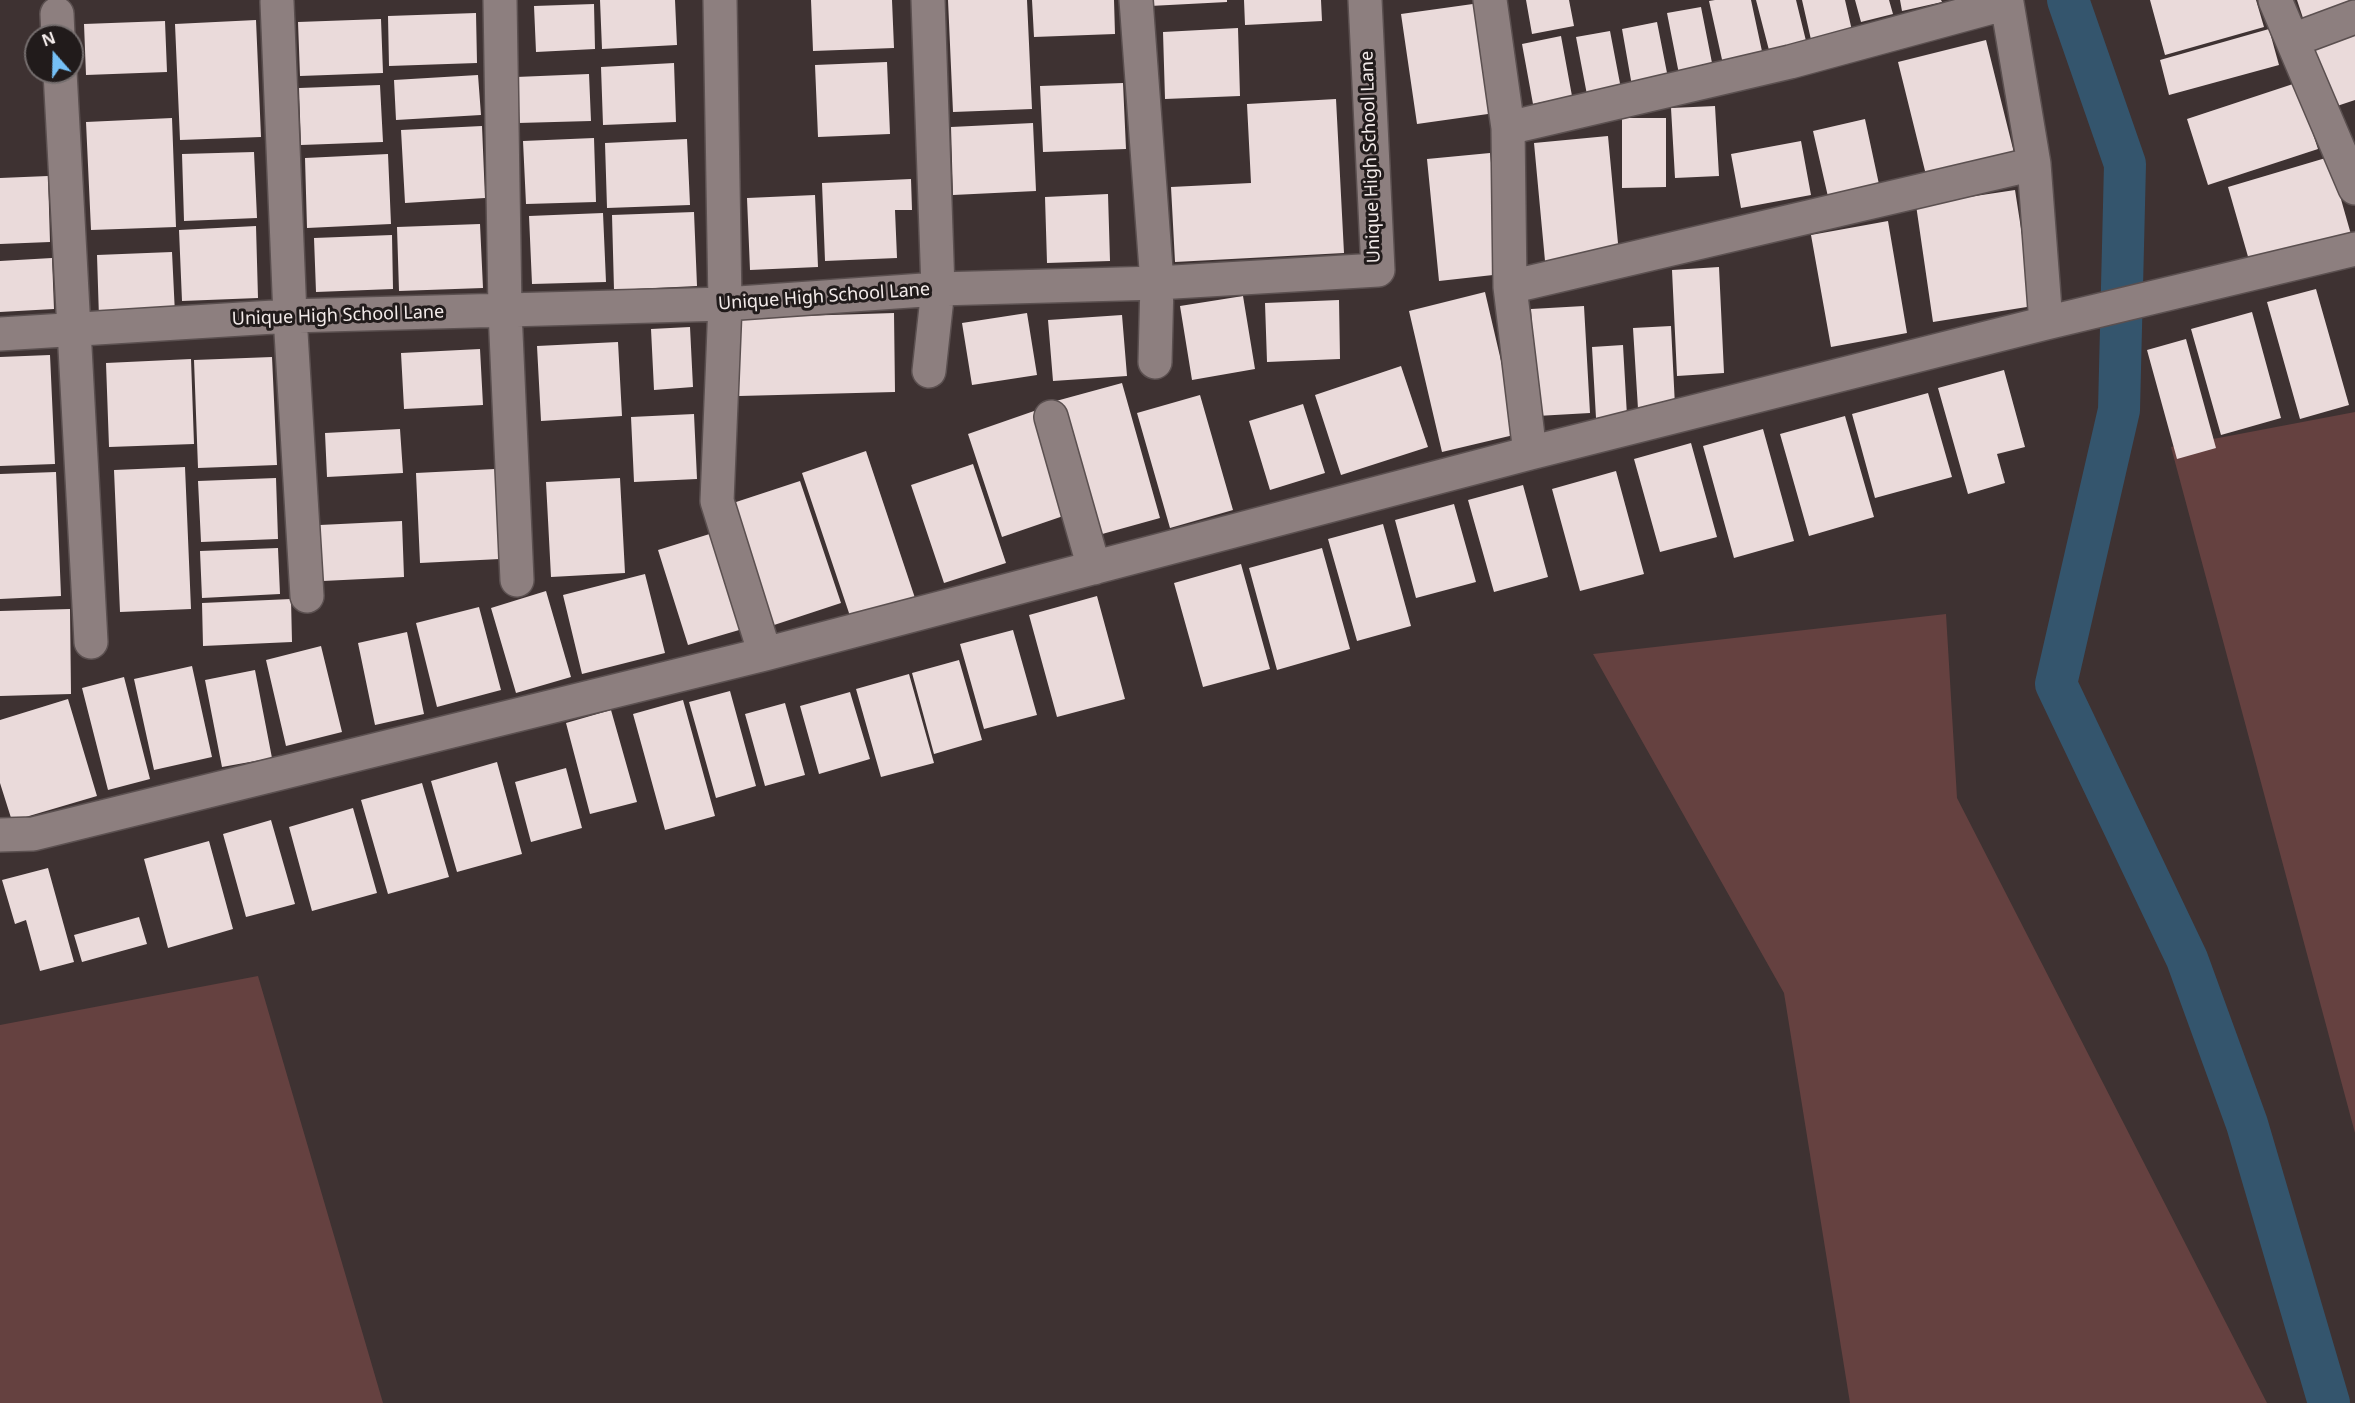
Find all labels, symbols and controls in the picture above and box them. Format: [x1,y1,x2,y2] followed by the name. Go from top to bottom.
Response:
[24,24,84,84] north arrow
[39,26,58,52] text: N
[1357,51,1385,263] street label: Unique High School Lane
[717,279,931,315] street label: Unique High School Lane
[232,302,444,330] street label: Unique High School Lane

